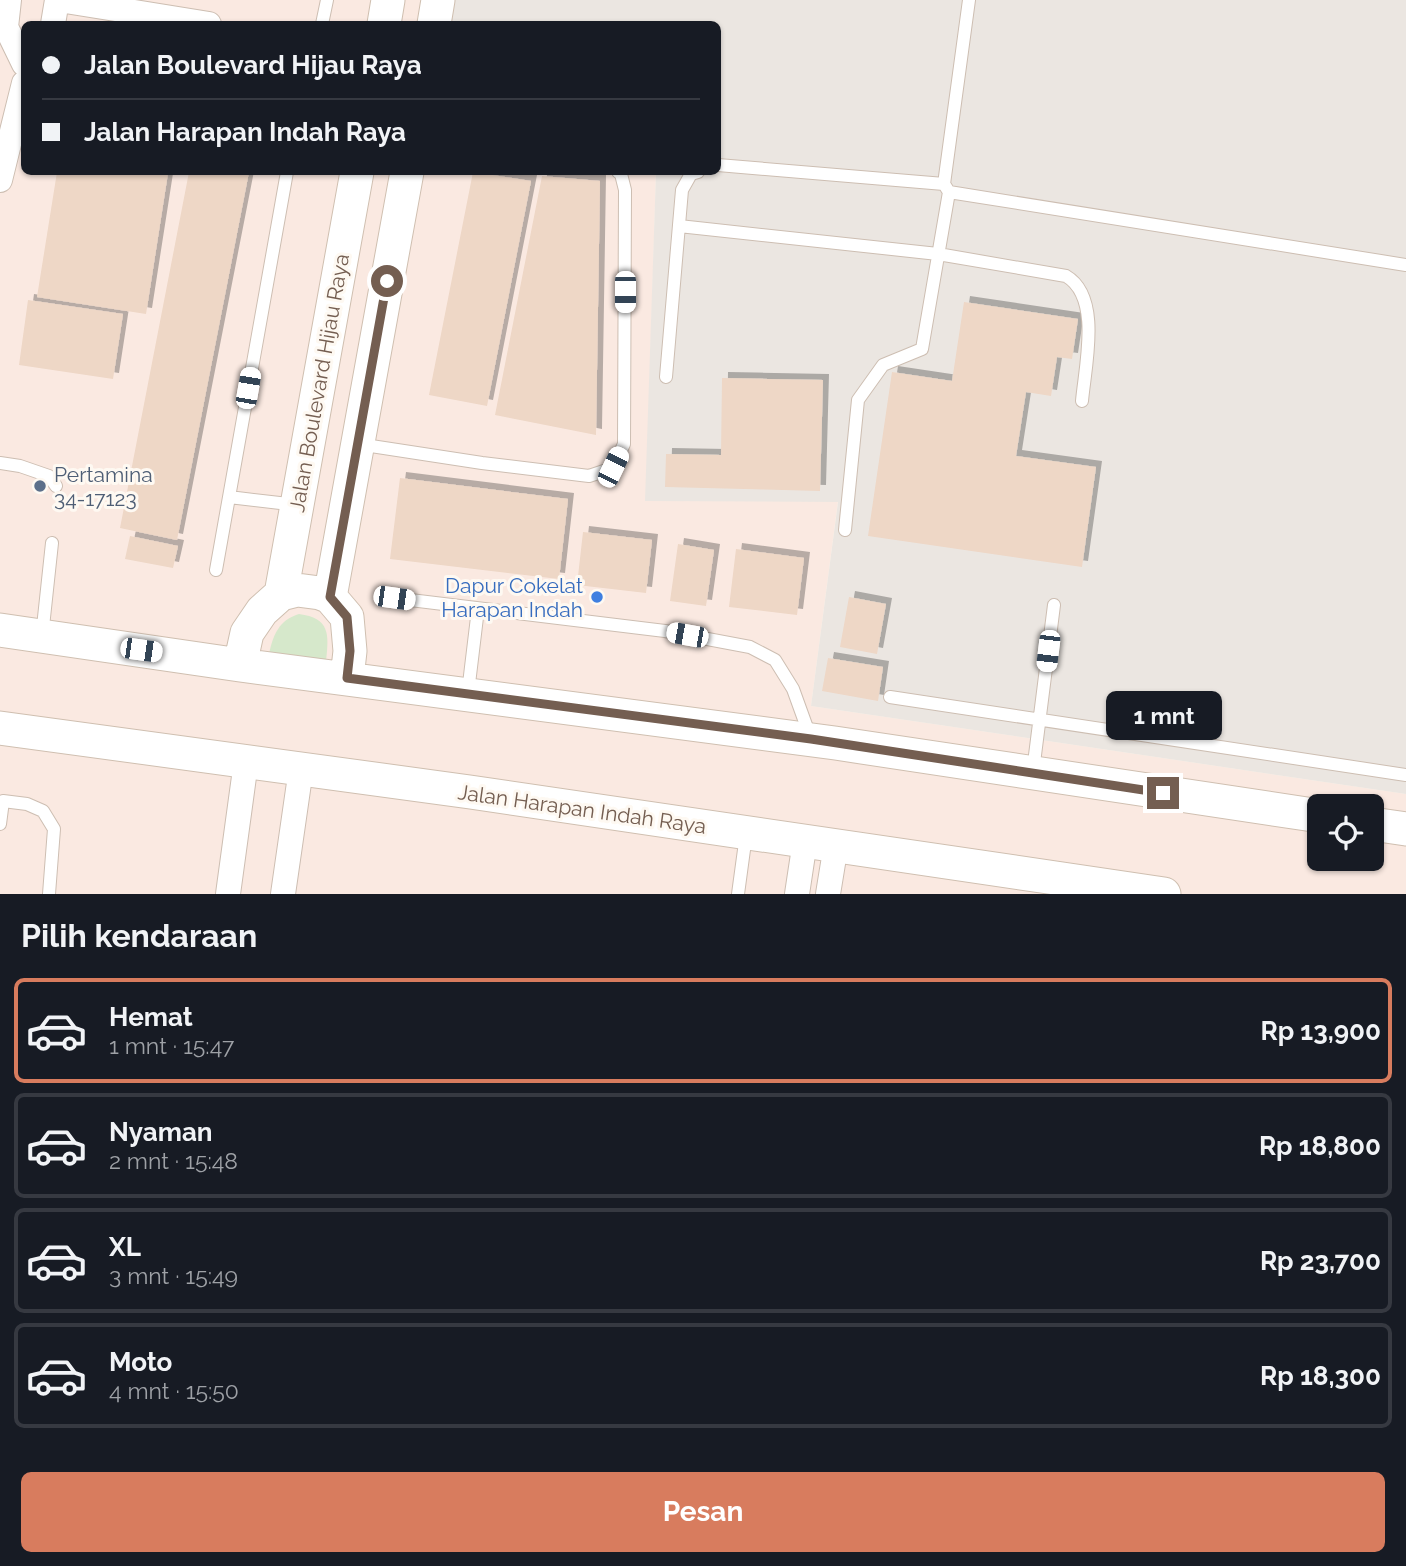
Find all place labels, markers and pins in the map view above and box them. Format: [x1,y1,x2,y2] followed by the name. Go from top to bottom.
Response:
[54,462,153,511] place label: Pertamina 34-17123
[32,478,48,494] marker: Pertamina 34-17123
[441,573,583,622] place label: Dapur Cokelat Harapan Indah
[589,589,605,605] marker: Dapur Cokelat Harapan Indah

